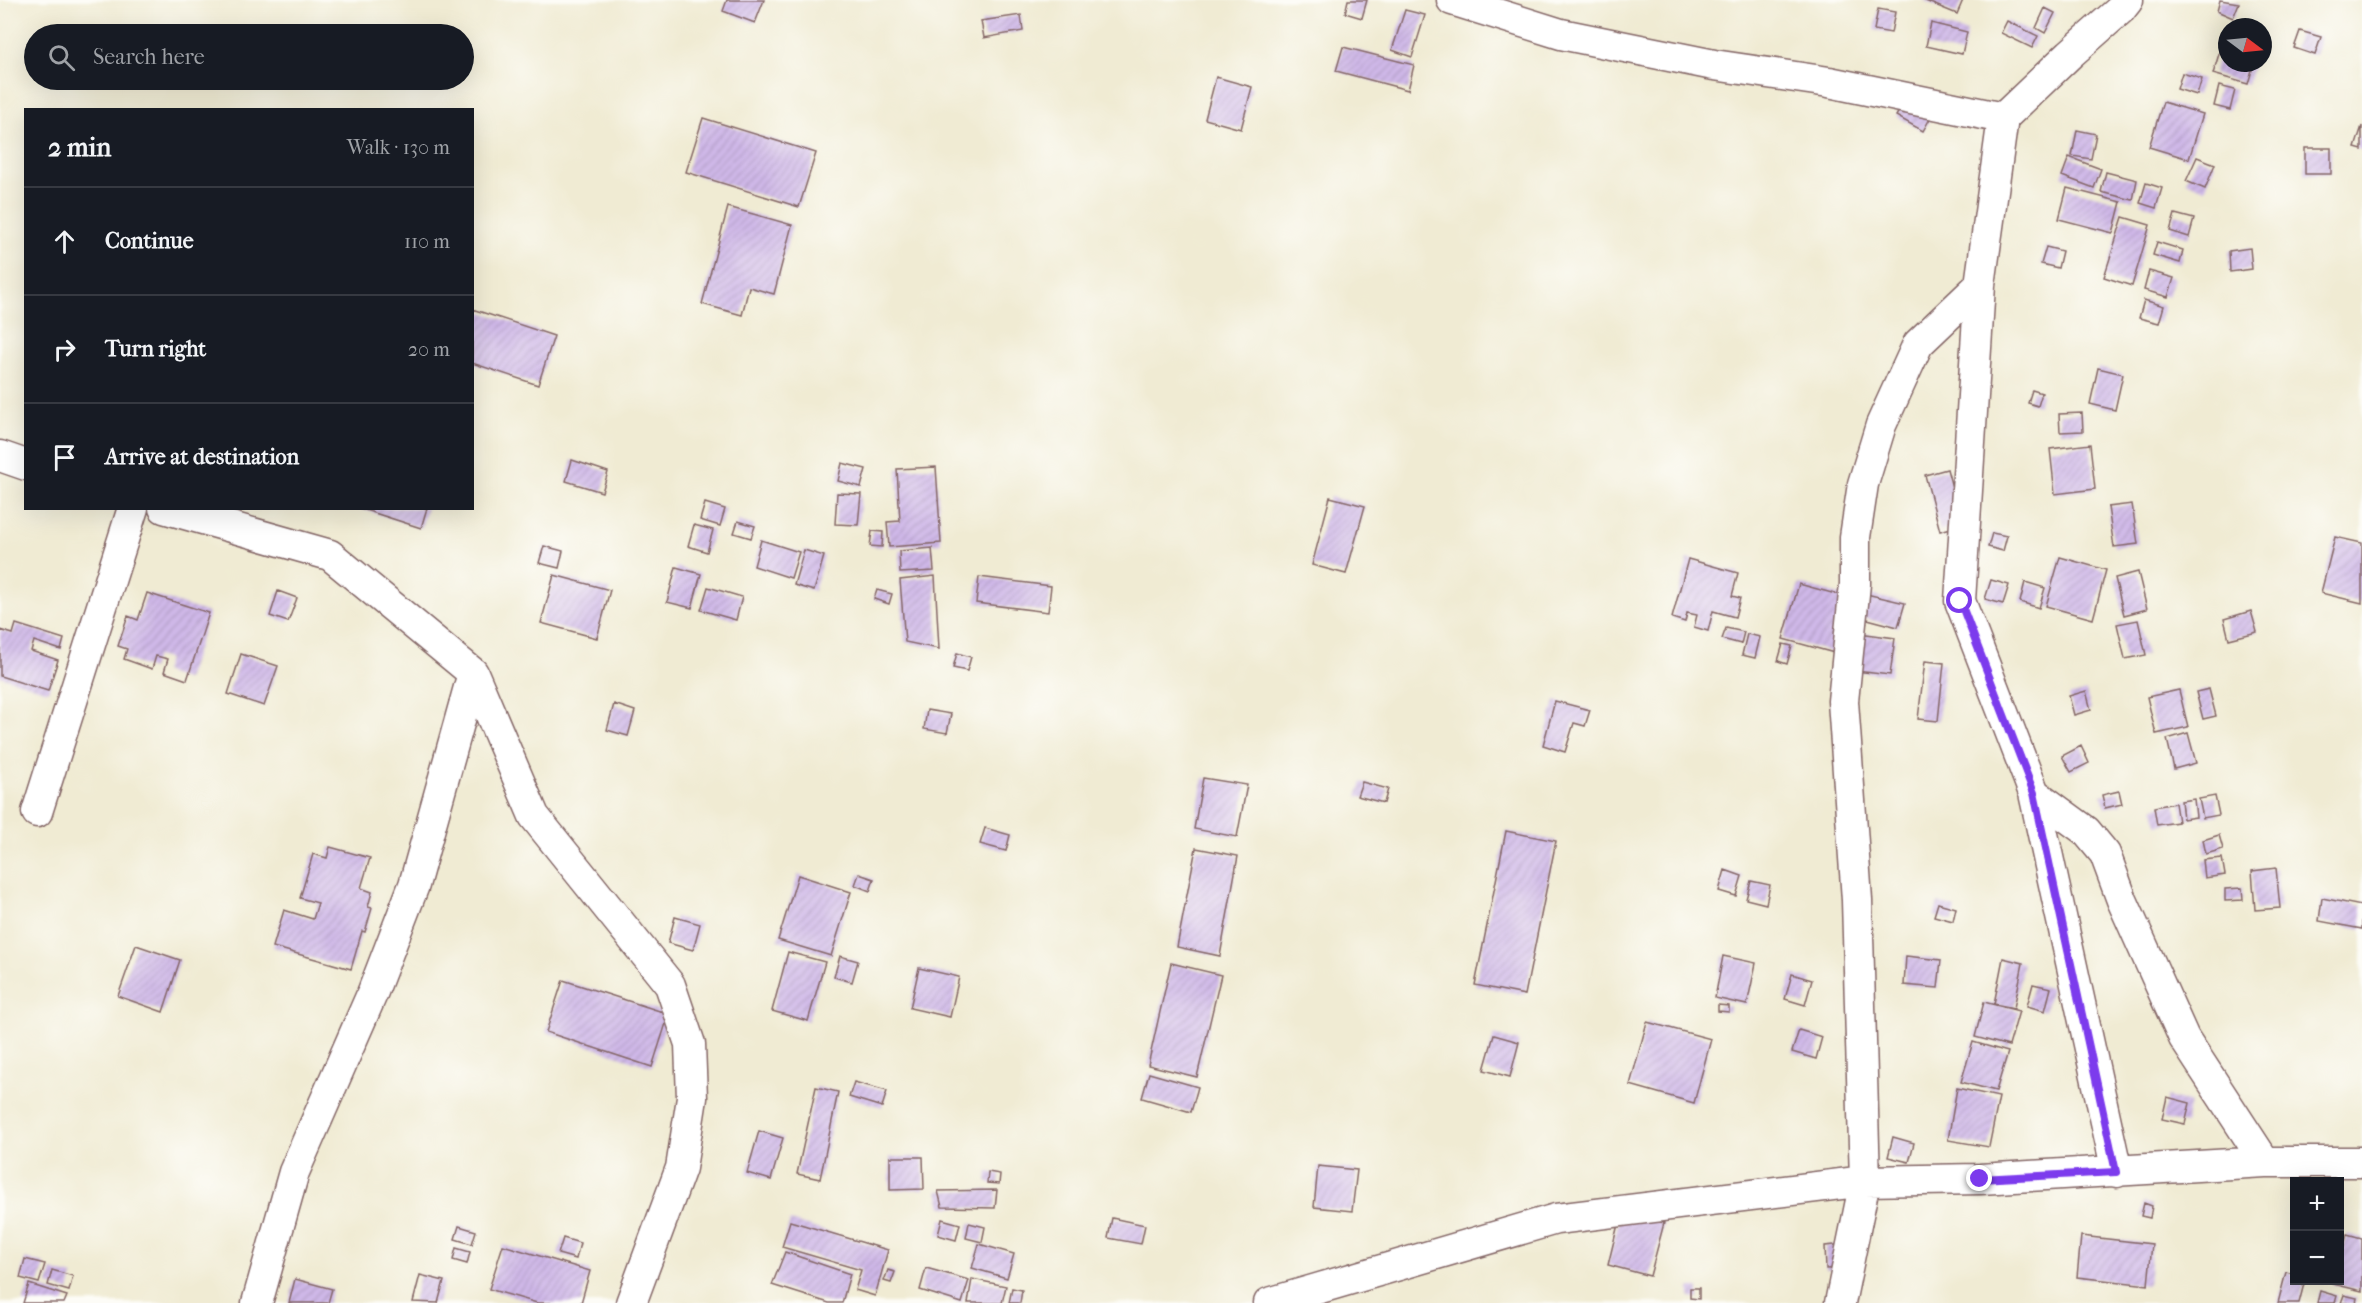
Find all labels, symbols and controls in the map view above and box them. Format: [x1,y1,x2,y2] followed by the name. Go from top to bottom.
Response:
[2218,18,2272,72] north arrow
[24,24,474,90] search box
[45,41,78,74] icon: search
[93,44,205,70] text: Search here
[48,132,111,163] text: 2 min
[347,136,450,159] text: Walk · 130 m
[48,225,81,258] icon: ahead
[105,228,194,254] text: Continue
[404,230,450,253] text: 110 m
[48,333,81,366] icon: right
[105,336,206,362] text: Turn right
[408,338,450,361] text: 20 m
[48,441,81,474] icon: arrive
[105,444,299,470] text: Arrive at destination
[1946,587,1972,613] route start
[1966,1165,1992,1191] route end
[2290,1177,2344,1285] map controls
[2290,1177,2344,1231] button: +
[2290,1231,2344,1285] button: −

